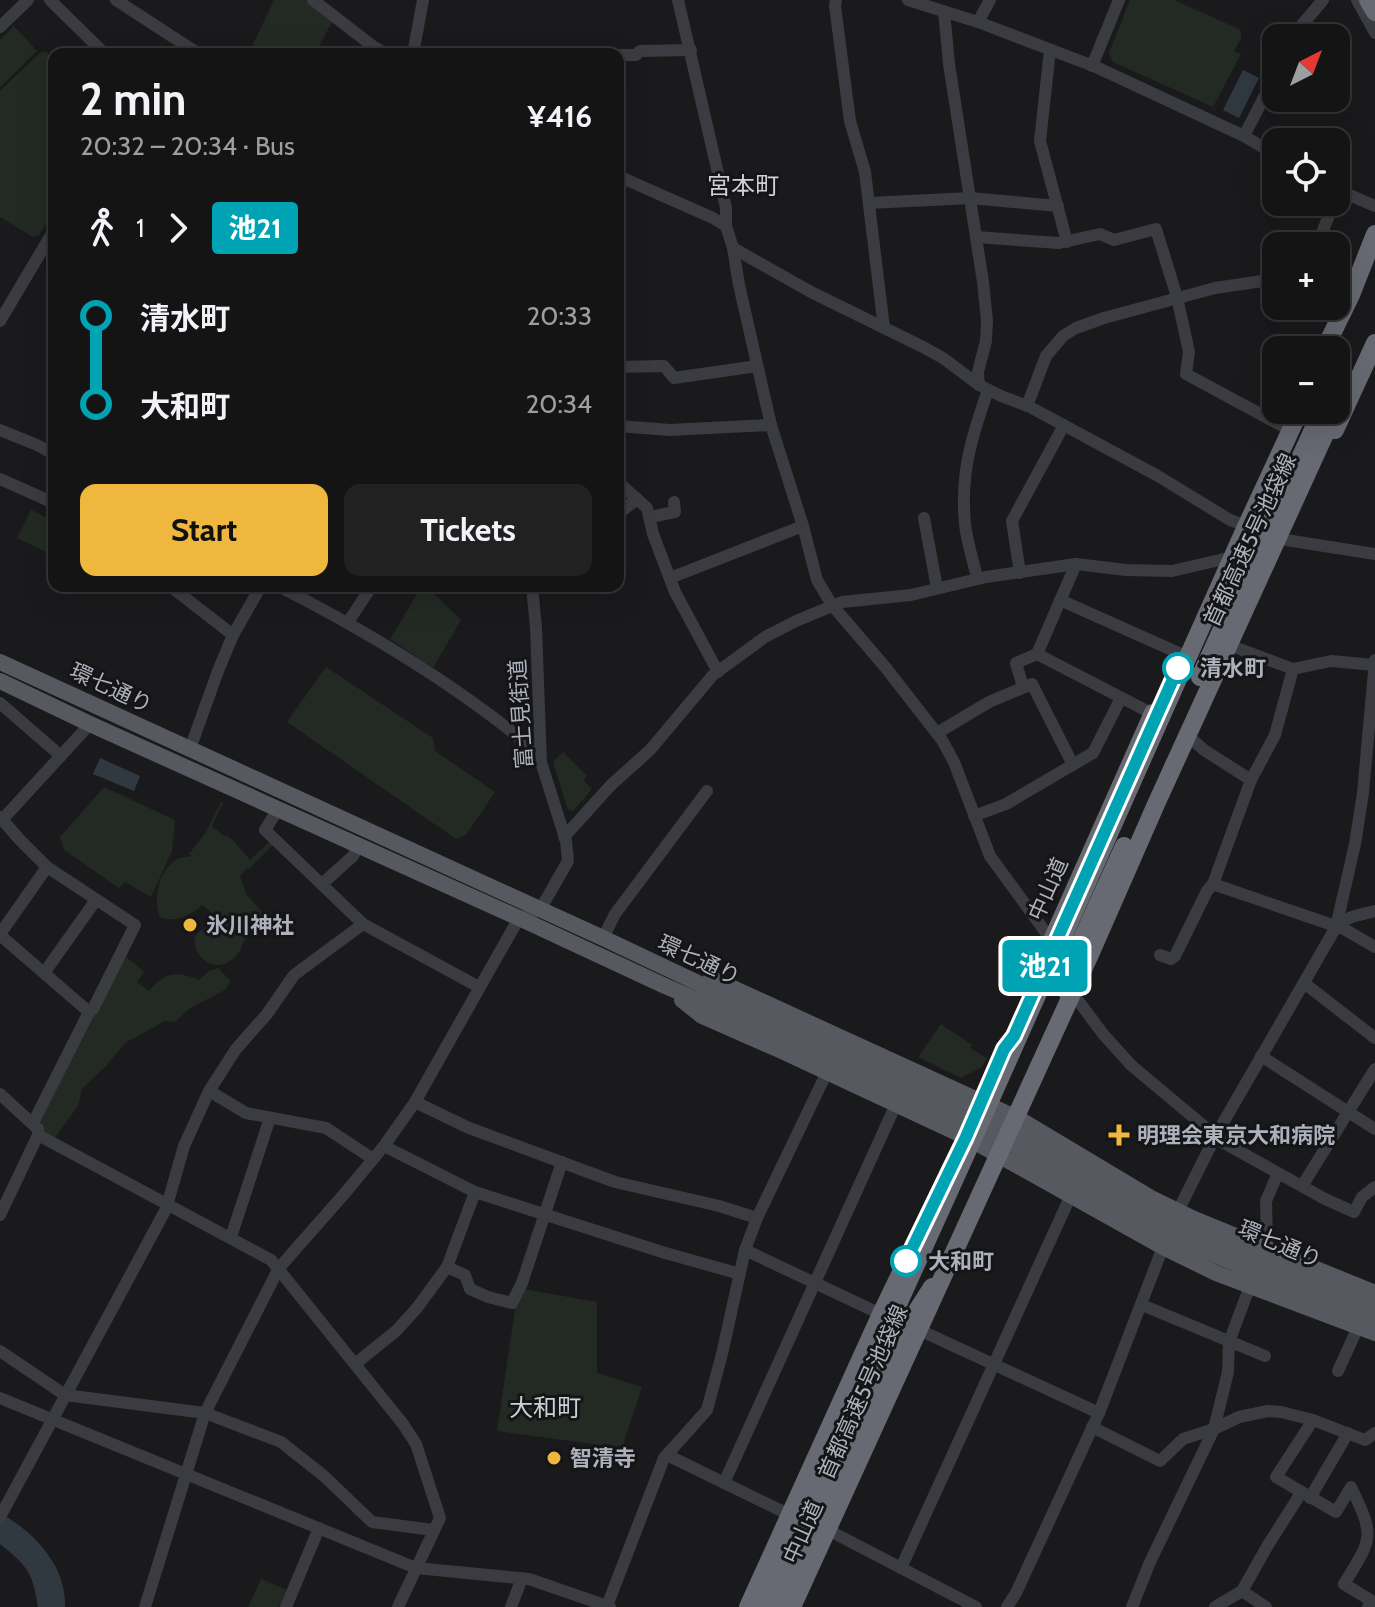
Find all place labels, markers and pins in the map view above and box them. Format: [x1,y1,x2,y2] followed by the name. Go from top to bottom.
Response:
[1163,653,1193,683] marker: 清水町
[1200,655,1266,682] place label: 清水町
[206,912,294,939] place label: 氷川神社
[181,916,199,934] marker: 氷川神社
[1137,1122,1335,1149] place label: 明理会東京大和病院
[1108,1124,1130,1146] marker: 明理会東京大和病院
[891,1246,921,1276] marker: 大和町
[928,1248,994,1275] place label: 大和町
[570,1445,636,1472] place label: 智清寺
[545,1449,563,1467] marker: 智清寺

